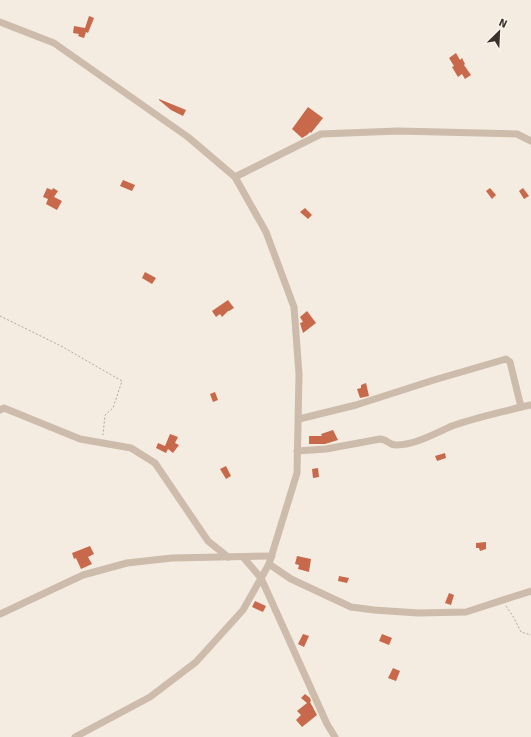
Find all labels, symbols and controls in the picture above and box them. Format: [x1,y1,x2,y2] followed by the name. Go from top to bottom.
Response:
[479,12,519,52] north arrow
[497,16,509,31] text: N

